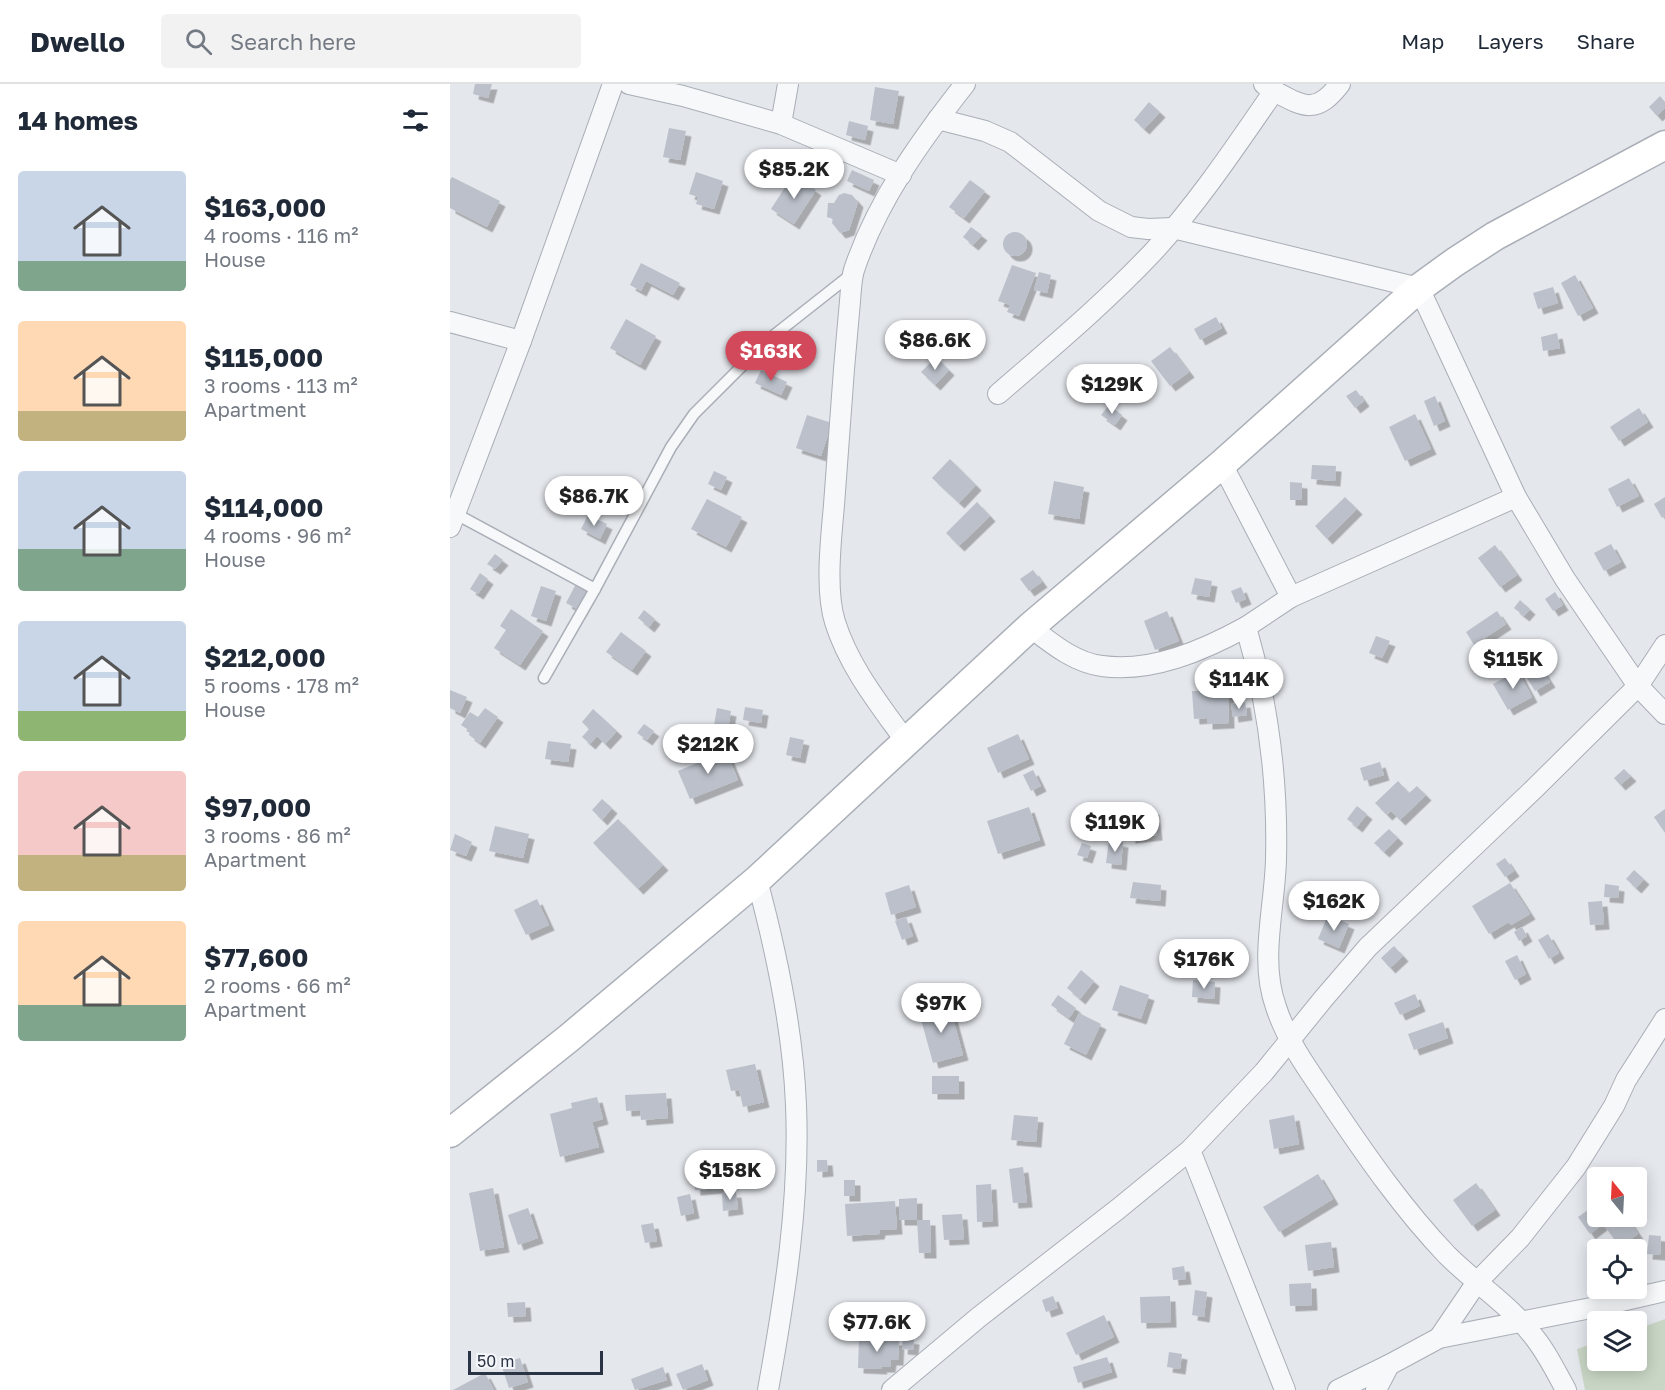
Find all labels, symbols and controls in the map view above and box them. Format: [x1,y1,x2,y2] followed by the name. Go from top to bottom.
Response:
[161,14,581,68] search box
[30,25,125,58] text: Dwello
[182,25,215,58] icon: search
[230,28,356,55] text: Search here
[1401,28,1444,54] text: Map
[1477,28,1544,54] text: Layers
[1577,28,1635,54] text: Share
[399,104,432,137] icon: filters
[18,105,138,136] text: 14 homes
[745,149,843,200] pin: $85.2K
[758,156,830,180] text: $85.2K
[204,192,326,223] text: $163,000
[66,195,138,267] icon: home
[204,223,359,247] text: 4 rooms · 116 m²
[204,247,266,271] text: House
[886,320,984,371] pin: $86.6K
[899,327,971,351] text: $86.6K
[729,331,813,382] pin: $163K
[739,338,803,362] text: $163K
[204,342,323,373] text: $115,000
[66,345,138,417] icon: home
[1070,364,1154,415] pin: $129K
[1080,371,1144,395] text: $129K
[204,373,358,397] text: 3 rooms · 113 m²
[204,397,307,421] text: Apartment
[545,476,643,527] pin: $86.7K
[559,483,629,507] text: $86.7K
[204,492,323,523] text: $114,000
[66,495,138,567] icon: home
[204,523,351,547] text: 4 rooms · 96 m²
[204,547,266,571] text: House
[1471,639,1555,690] pin: $115K
[204,642,326,673] text: $212,000
[66,645,138,717] icon: home
[1483,646,1543,670] text: $115K
[1197,659,1281,710] pin: $114K
[1209,666,1270,690] text: $114K
[204,673,359,697] text: 5 rooms · 178 m²
[204,697,266,721] text: House
[666,724,750,775] pin: $212K
[677,731,739,755] text: $212K
[204,792,311,823] text: $97,000
[66,795,138,867] icon: home
[1073,802,1157,853] pin: $119K
[1084,809,1146,833] text: $119K
[204,823,351,847] text: 3 rooms · 86 m²
[204,847,307,871] text: Apartment
[1292,881,1376,932] pin: $162K
[1302,888,1366,912] text: $162K
[1162,939,1246,990] pin: $176K
[204,942,308,973] text: $77,600
[66,945,138,1017] icon: home
[1173,946,1235,970] text: $176K
[204,973,351,997] text: 2 rooms · 66 m²
[905,983,977,1034] pin: $97K
[915,990,967,1014] text: $97K
[204,997,307,1021] text: Apartment
[688,1150,772,1201] pin: $158K
[698,1157,762,1181] text: $158K
[1587,1167,1647,1227] north arrow
[1587,1167,1647,1371] map controls
[1587,1239,1647,1299] button: locate
[828,1302,926,1353] pin: $77.6K
[843,1309,911,1333] text: $77.6K
[1587,1311,1647,1371] button: layers
[468,1348,603,1376] scale bar
[477,1351,514,1371] text: 50 m

